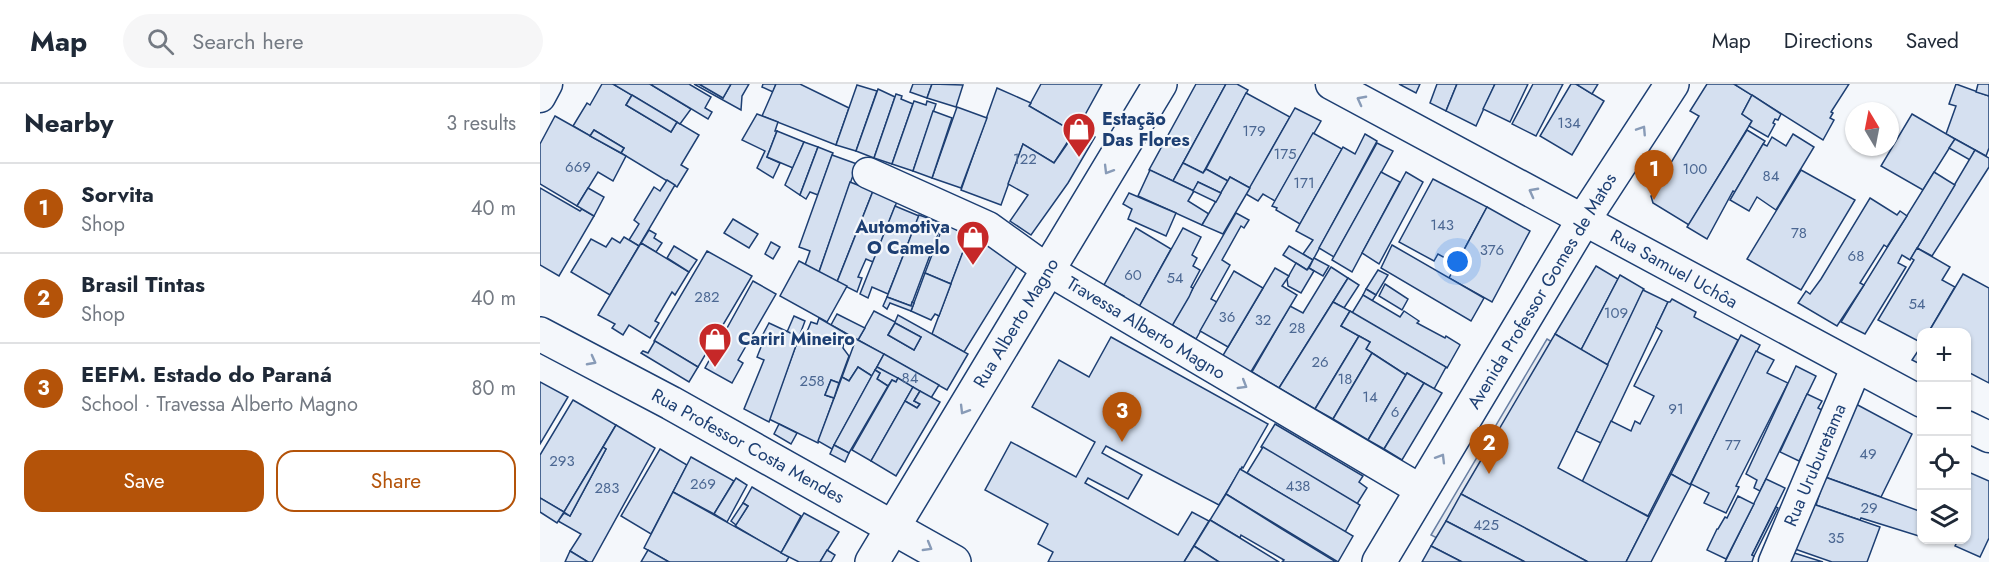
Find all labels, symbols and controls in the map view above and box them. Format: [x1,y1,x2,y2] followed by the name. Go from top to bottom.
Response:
[123,14,543,68] search box
[30,21,87,62] text: Map
[144,25,177,58] icon: search
[192,25,304,57] text: Search here
[1712,26,1751,56] text: Map
[1784,26,1873,56] text: Directions
[1906,26,1959,56] text: Saved
[1357,96,1367,107] one-way arrow
[1845,102,1899,156] north arrow
[24,104,113,142] text: Nearby
[1102,106,1190,153] place label: Estação Das Flores
[446,109,516,138] text: 3 results
[1061,111,1097,158] shop icon: Estação Das Flores
[1557,112,1581,134] house number: 134
[1242,120,1266,142] house number: 179
[1634,126,1645,137] one-way arrow
[1273,143,1297,165] house number: 175
[1013,148,1037,170] house number: 122
[1634,150,1674,200] pin: 1
[565,156,591,178] house number: 669
[1683,158,1707,180] house number: 100
[1103,164,1115,174] one-way arrow
[1763,165,1780,187] house number: 84
[1461,168,1623,414] street label: Avenida Professor Gomes de Matos
[1293,172,1315,194] house number: 171
[81,178,154,210] text: Sorvita
[1528,187,1539,199] one-way arrow
[38,194,49,223] text: 1
[471,194,516,223] text: 40 m
[81,210,125,239] text: Shop
[854,214,950,261] place label: Automotiva O Camelo
[1430,214,1454,236] house number: 143
[955,219,991,266] shop icon: Automotiva O Camelo
[1791,222,1807,244] house number: 78
[1606,223,1742,315] street label: Rua Samuel Uchôa
[1480,239,1504,261] house number: 376
[1848,245,1864,267] house number: 68
[1443,247,1472,276] your location
[967,253,1065,393] street label: Rua Alberto Magno
[1124,264,1142,286] house number: 60
[1166,267,1184,289] house number: 54
[81,268,205,300] text: Brasil Tintas
[1062,270,1230,386] street label: Travessa Alberto Magno
[37,284,50,313] text: 2
[471,284,516,313] text: 40 m
[694,286,720,308] house number: 282
[1908,293,1926,315] house number: 54
[81,300,125,329] text: Shop
[1604,302,1628,324] house number: 109
[1219,306,1235,328] house number: 36
[1255,309,1271,331] house number: 32
[1289,317,1305,339] house number: 28
[697,321,733,368] shop icon: Cariri Mineiro
[738,326,855,352] place label: Cariri Mineiro
[1917,328,1971,544] map controls
[1917,328,1971,382] button: +
[1311,351,1329,373] house number: 26
[586,354,597,366] one-way arrow
[81,358,332,390] text: EEFM. Estado do Paraná
[902,367,919,389] house number: 84
[1338,368,1352,390] house number: 18
[799,370,825,392] house number: 258
[37,374,50,403] text: 3
[471,374,516,403] text: 80 m
[1237,378,1247,389] one-way arrow
[647,382,849,510] street label: Rua Professor Costa Mendes
[1917,382,1971,436] button: −
[1362,386,1378,408] house number: 14
[81,390,358,419] text: School · Travessa Alberto Magno
[1102,392,1142,442] pin: 3
[1668,398,1684,420] house number: 91
[1777,400,1853,530] street label: Rua Uruburetama
[1391,401,1399,423] house number: 6
[960,404,972,414] one-way arrow
[1470,424,1508,474] pin: 2
[1725,434,1741,456] house number: 77
[1917,436,1971,490] button: locate
[1859,443,1877,465] house number: 49
[24,450,264,512] button: Save
[276,450,516,512] button: Share
[549,450,575,472] house number: 293
[1434,454,1445,464] one-way arrow
[690,473,716,495] house number: 269
[1285,475,1311,497] house number: 438
[595,477,619,499] house number: 283
[1917,490,1971,544] button: layers
[1860,497,1878,519] house number: 29
[1473,514,1499,536] house number: 425
[1828,527,1844,549] house number: 35
[922,540,932,551] one-way arrow

